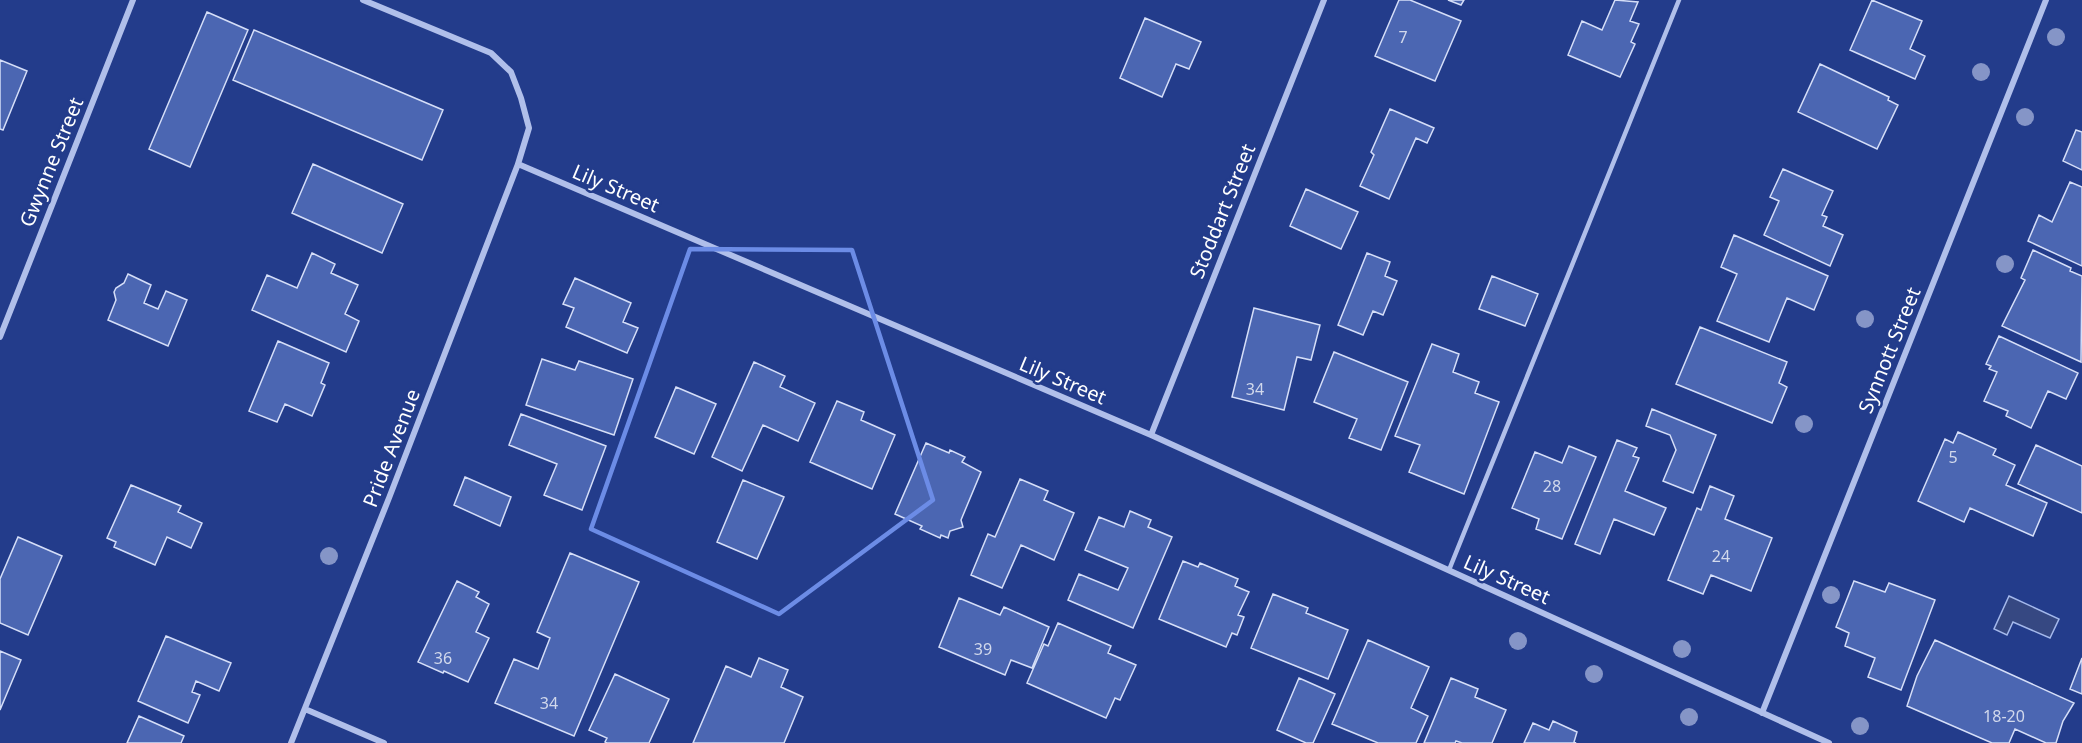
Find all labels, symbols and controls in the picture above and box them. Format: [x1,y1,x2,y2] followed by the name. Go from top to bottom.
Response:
[1398,26,1408,48] house number: 7
[13,93,89,231] street label: Gwynne Street
[1183,140,1261,282] street label: Stoddart Street
[568,158,664,218] street label: Lily Street
[1851,283,1927,417] street label: Synnott Street
[1015,350,1111,410] street label: Lily Street
[1246,378,1264,400] house number: 34
[356,385,426,511] street label: Pride Avenue
[1948,446,1958,468] house number: 5
[1543,475,1561,497] house number: 28
[1712,545,1730,567] house number: 24
[1459,548,1555,610] street label: Lily Street
[974,638,992,660] house number: 39
[434,647,452,669] house number: 36
[540,692,558,714] house number: 34
[1983,705,2025,727] house number: 18-20

